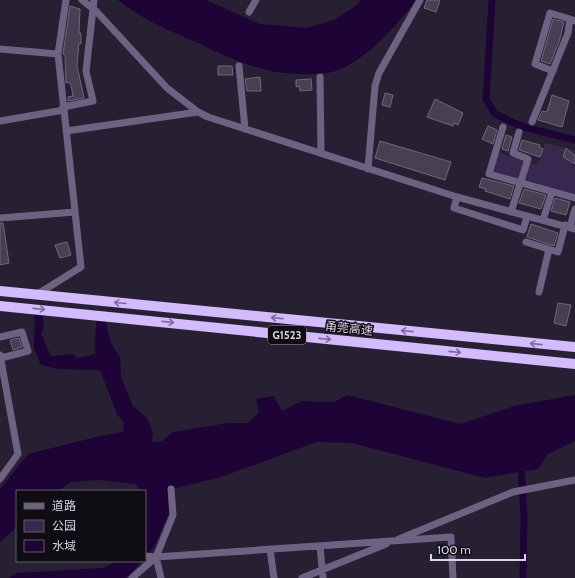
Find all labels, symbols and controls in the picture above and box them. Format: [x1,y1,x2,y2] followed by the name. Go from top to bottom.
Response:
[114,299,127,307] one-way arrow
[32,306,45,313] one-way arrow
[271,315,284,322] one-way arrow
[324,318,374,338] street label: 甬莞高速
[161,319,174,326] one-way arrow
[268,326,306,344] road number: G1523
[401,328,414,335] one-way arrow
[318,335,331,342] one-way arrow
[530,340,543,348] one-way arrow
[448,348,461,356] one-way arrow
[16,490,146,562] legend
[52,498,76,513] text: 道路
[52,518,76,533] text: 公园
[431,536,525,562] scale bar
[52,538,76,553] text: 水域
[437,542,471,557] text: 100 m

